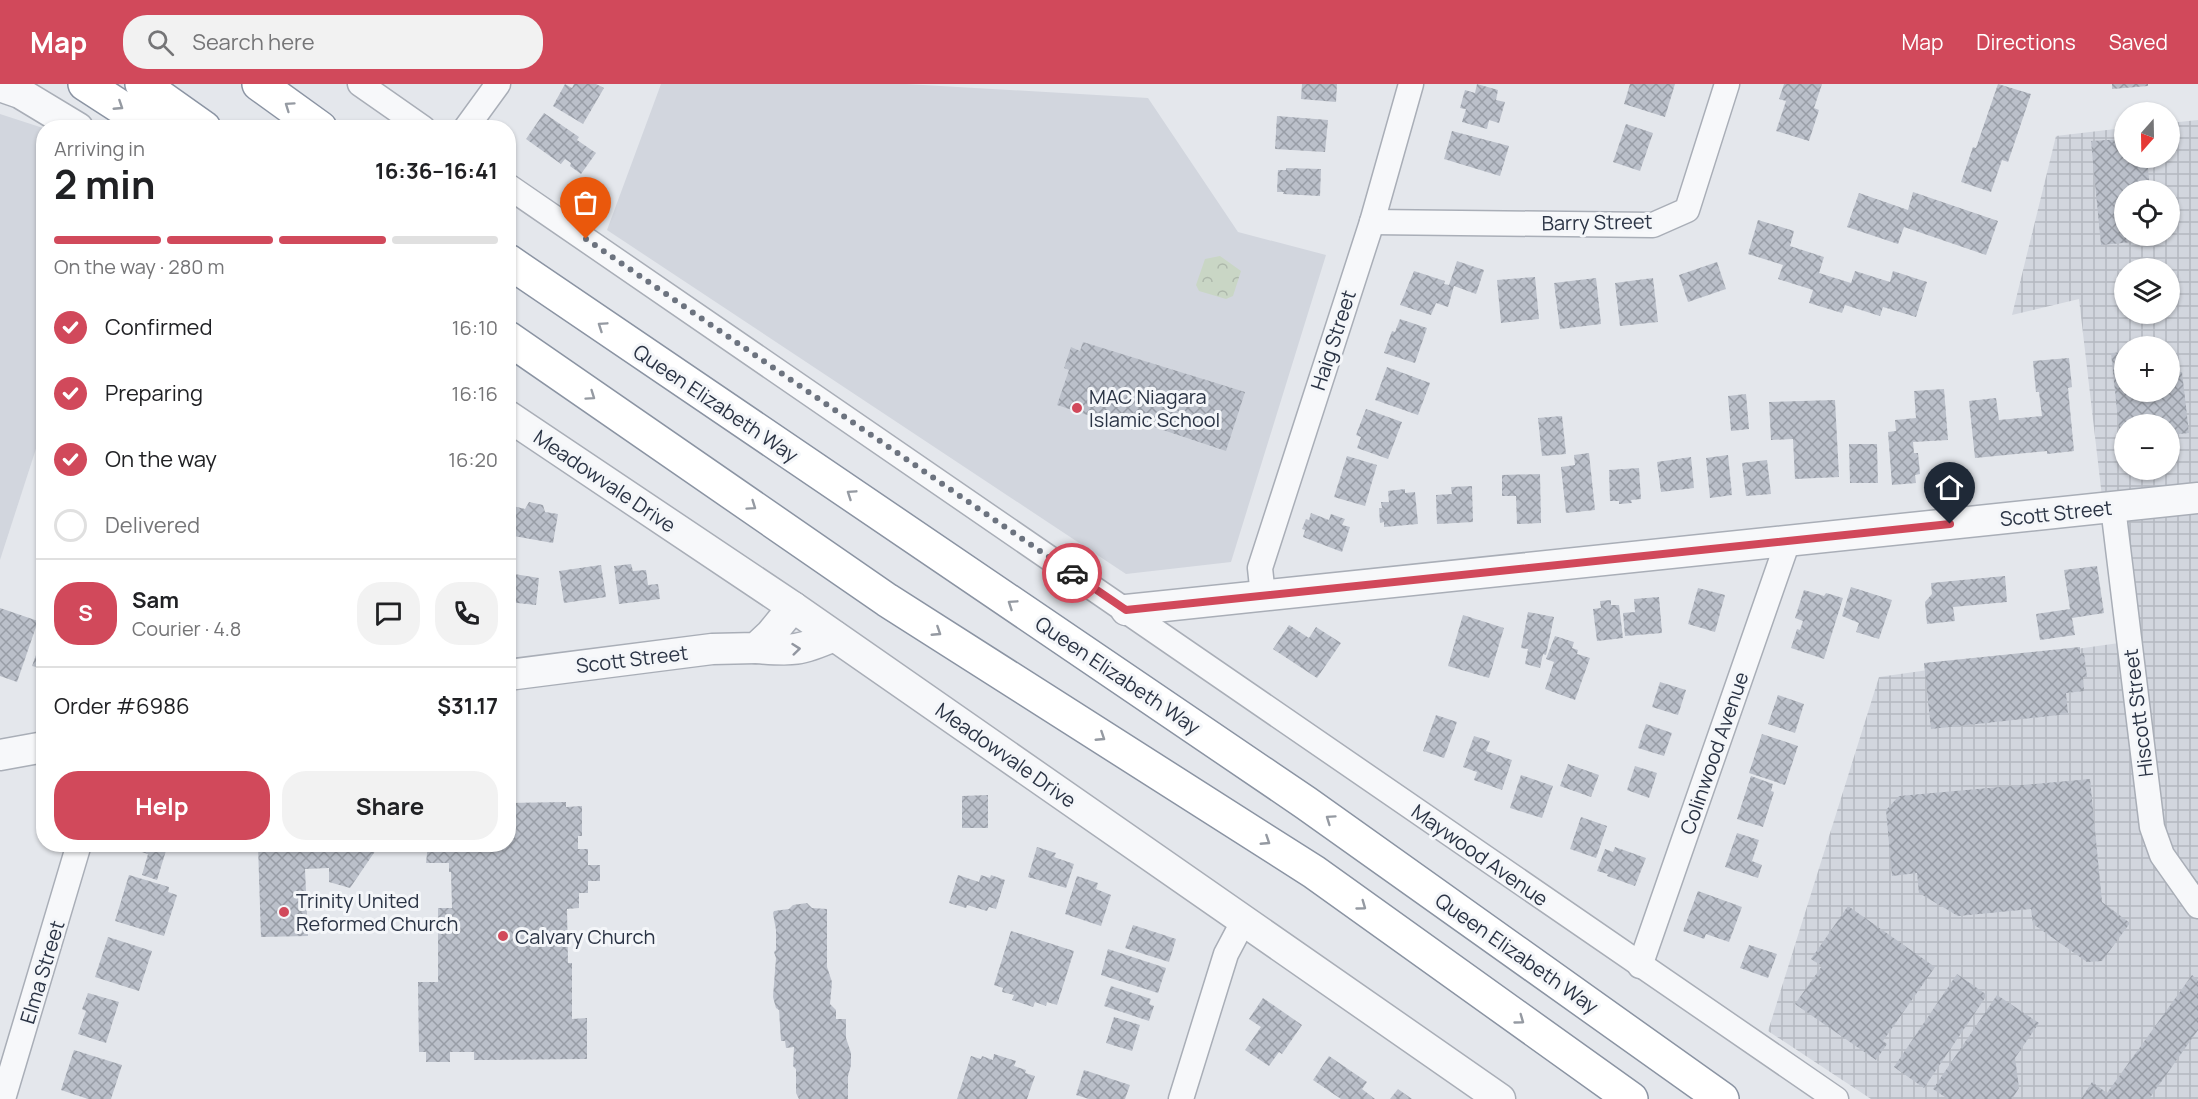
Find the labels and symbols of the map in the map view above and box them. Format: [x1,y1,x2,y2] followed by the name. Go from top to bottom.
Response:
[113,98,123,110] one-way arrow
[285,102,296,113] one-way arrow
[2114,102,2180,168] north arrow
[560,177,611,239] pin
[1541,208,1653,236] street label: Barry Street
[1304,286,1362,394] street label: Haig Street
[598,322,609,333] one-way arrow
[628,338,804,469] street label: Queen Elizabeth Way
[1089,383,1220,433] place label: MAC Niagara Islamic School
[585,388,596,399] one-way arrow
[1070,401,1084,415] marker: MAC Niagara Islamic School
[529,423,681,539] street label: Meadowvale Drive
[1924,462,1975,524] pin
[846,490,857,501] one-way arrow
[1999,494,2113,532] street label: Scott Street
[745,499,756,510] one-way arrow
[1042,543,1102,603] courier
[1008,599,1018,611] one-way arrow
[1030,610,1206,741] street label: Queen Elizabeth Way
[931,624,941,636] one-way arrow
[575,639,689,679] street label: Scott Street
[792,643,801,656] one-way arrow
[2117,647,2159,779] street label: Hiscott Street
[1674,668,1754,838] street label: Colinwood Avenue
[930,696,1082,814] street label: Meadowvale Drive
[1095,729,1105,741] one-way arrow
[1406,798,1554,912] street label: Maywood Avenue
[1325,815,1336,826] one-way arrow
[1259,834,1270,845] one-way arrow
[1430,886,1604,1020] street label: Queen Elizabeth Way
[296,887,459,937] place label: Trinity United Reformed Church
[1355,899,1366,910] one-way arrow
[277,905,291,919] marker: Trinity United Reformed Church
[13,917,71,1027] street label: Elma Street
[515,923,655,950] place label: Calvary Church
[496,929,510,943] marker: Calvary Church
[1514,1013,1525,1024] one-way arrow

